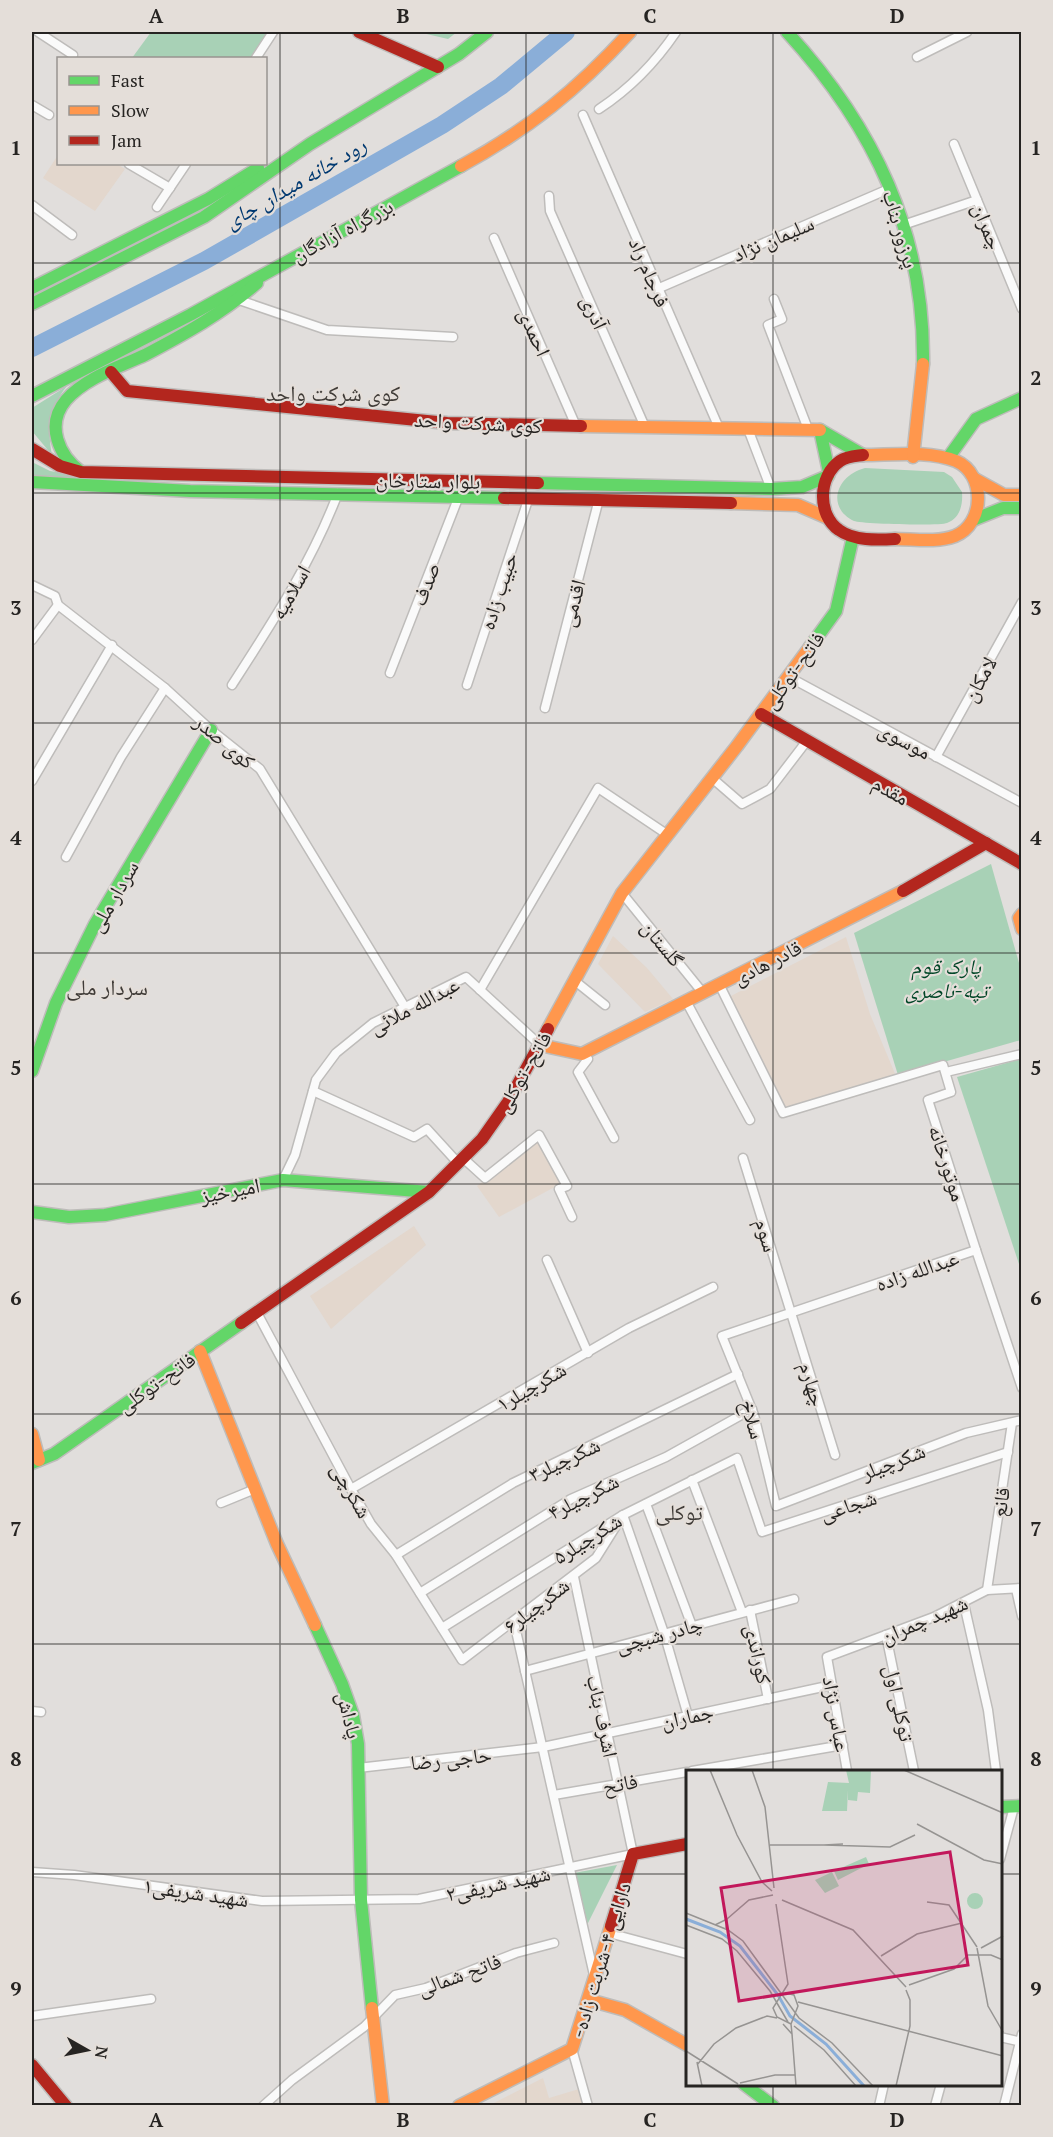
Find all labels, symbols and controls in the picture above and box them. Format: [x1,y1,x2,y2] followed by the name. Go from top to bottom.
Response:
[149,2,164,29] text: A
[397,2,410,29] text: B
[643,2,657,29] text: C
[890,2,904,29] text: D
[57,57,267,165] legend
[111,68,145,92] text: Fast
[111,98,150,122] text: Slow
[111,128,142,152] text: Jam
[219,130,371,234] water label: رود خانه میدان چای
[10,134,22,161] text: 1
[1030,134,1042,161] text: 1
[876,187,926,271] street label: پرزور بناب
[286,191,398,269] street label: بزرگراه آزادگان
[966,199,1010,253] street label: چمران
[728,208,818,268] street label: سلیمان نژاد
[622,233,677,312] street label: فرجام راد
[575,290,615,334] street label: آذری
[512,303,558,361] street label: احمدی
[10,364,22,391] text: 2
[1030,364,1042,391] text: 2
[266,378,400,407] district label: کوی شرکت واحد
[413,405,543,439] street label: کوی شرکت واحد
[375,465,481,495] street label: بلوار ستارخان
[472,549,524,633] street label: حبیب زاده
[404,558,446,610] street label: صدف
[263,560,317,624] street label: اسلامیه
[552,576,592,630] street label: اقدمی
[10,594,22,621] text: 3
[1030,594,1042,621] text: 3
[755,626,831,714] street label: فاتح-توکلی
[955,651,1003,707] street label: لامکان
[188,707,261,775] street label: کوی صدر
[874,714,936,766] street label: موسوی
[867,769,914,812] street label: مقدم
[10,824,22,851] text: 4
[1030,824,1042,851] text: 4
[81,855,145,937] street label: سردار ملی
[635,914,691,973] street label: گلستان
[728,933,806,991] street label: قادر هادی
[905,952,992,1004] park label: پارک قوم تپه-ناصری
[364,969,464,1040] street label: عبدالله ملائی
[66,972,148,1001] district label: سردار ملی
[488,1026,558,1118] street label: فاتح-توکلی
[10,1054,22,1081] text: 5
[1030,1054,1042,1081] text: 5
[923,1121,973,1205] street label: موتورخانه
[197,1171,262,1210] street label: امیرخیز
[748,1215,785,1256] street label: سوم
[872,1243,963,1297] street label: عبدالله زاده
[10,1284,22,1311] text: 6
[1030,1284,1042,1311] text: 6
[111,1345,201,1419] street label: فاتح-توکلی
[491,1355,571,1417] street label: شکرچیلر۱
[792,1358,833,1410] street label: چهارم
[734,1396,772,1442] street label: سلاخ
[524,1430,604,1488] street label: شکرچیلر۳
[856,1436,929,1486] street label: شکرچیلر
[325,1457,379,1523] street label: شکرچی
[543,1466,623,1526] street label: شکرچیلر۴
[816,1483,880,1527] street label: شجاعی
[984,1485,1016,1519] street label: قانع
[655,1497,703,1526] district label: توکلی
[547,1506,627,1570] street label: شکرچیلر۵
[10,1515,22,1542] text: 7
[1030,1515,1042,1542] text: 7
[497,1571,575,1639] street label: شکرچیلر۶
[876,1588,972,1650] street label: شهید چمران
[612,1609,706,1659] street label: چادر شبچی
[739,1622,779,1687] street label: کوراندی
[878,1662,922,1744] street label: توکلی اول
[581,1672,625,1760] street label: اشرف بناب
[817,1674,857,1754] street label: عباس نژاد
[331,1689,369,1741] street label: پاداش
[658,1697,716,1735] street label: جماران
[409,1740,493,1776] street label: حاجی رضا
[10,1745,22,1772] text: 8
[1030,1745,1042,1772] text: 8
[600,1766,640,1800] street label: فاتح
[686,1770,1002,2086] inset map
[443,1858,553,1908] street label: شهید شریفی۲
[142,1871,250,1913] street label: شهید شریفی۱
[563,1879,637,2041] street label: -دارایی ۴-شربت زاده
[413,1946,505,2002] street label: فاتح شمالی
[10,1975,22,2002] text: 9
[1030,1975,1042,2002] text: 9
[57,2020,117,2080] north arrow
[90,2045,114,2060] text: N
[149,2106,164,2133] text: A
[397,2106,410,2133] text: B
[643,2106,657,2133] text: C
[890,2106,904,2133] text: D

